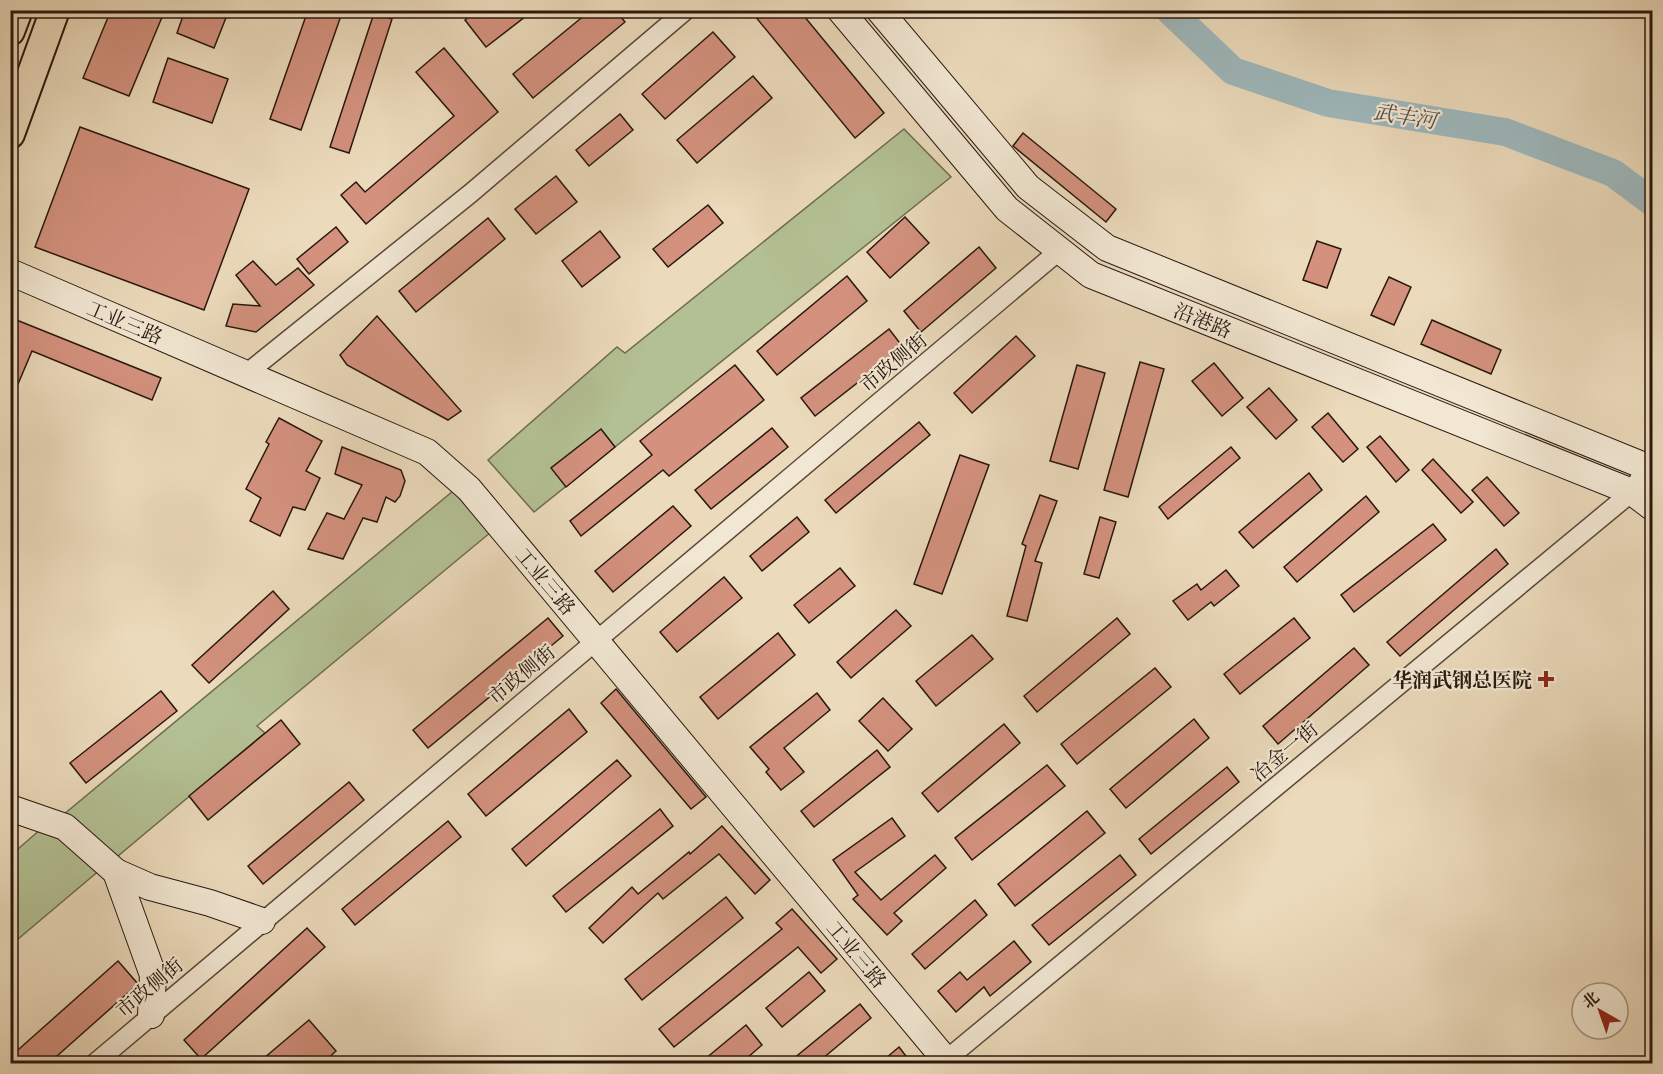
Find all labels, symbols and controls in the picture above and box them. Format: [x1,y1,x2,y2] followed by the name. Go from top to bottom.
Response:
[1371,96,1442,137] water label: 武丰河
[83,293,167,351] street label: 工业三路
[1170,295,1236,345] street label: 沿港路
[853,325,933,399] street label: 市政侧街
[509,541,583,621] street label: 工业三路
[481,637,561,711] street label: 市政侧街
[1392,665,1532,694] place label: 华润武钢总医院
[1537,670,1555,688] marker: 华润武钢总医院
[1244,714,1324,788] street label: 冶金一街
[820,914,894,994] street label: 工业三路
[109,950,189,1024] street label: 市政侧街
[1570,981,1630,1041] north arrow
[1577,985,1604,1014] text: 北

